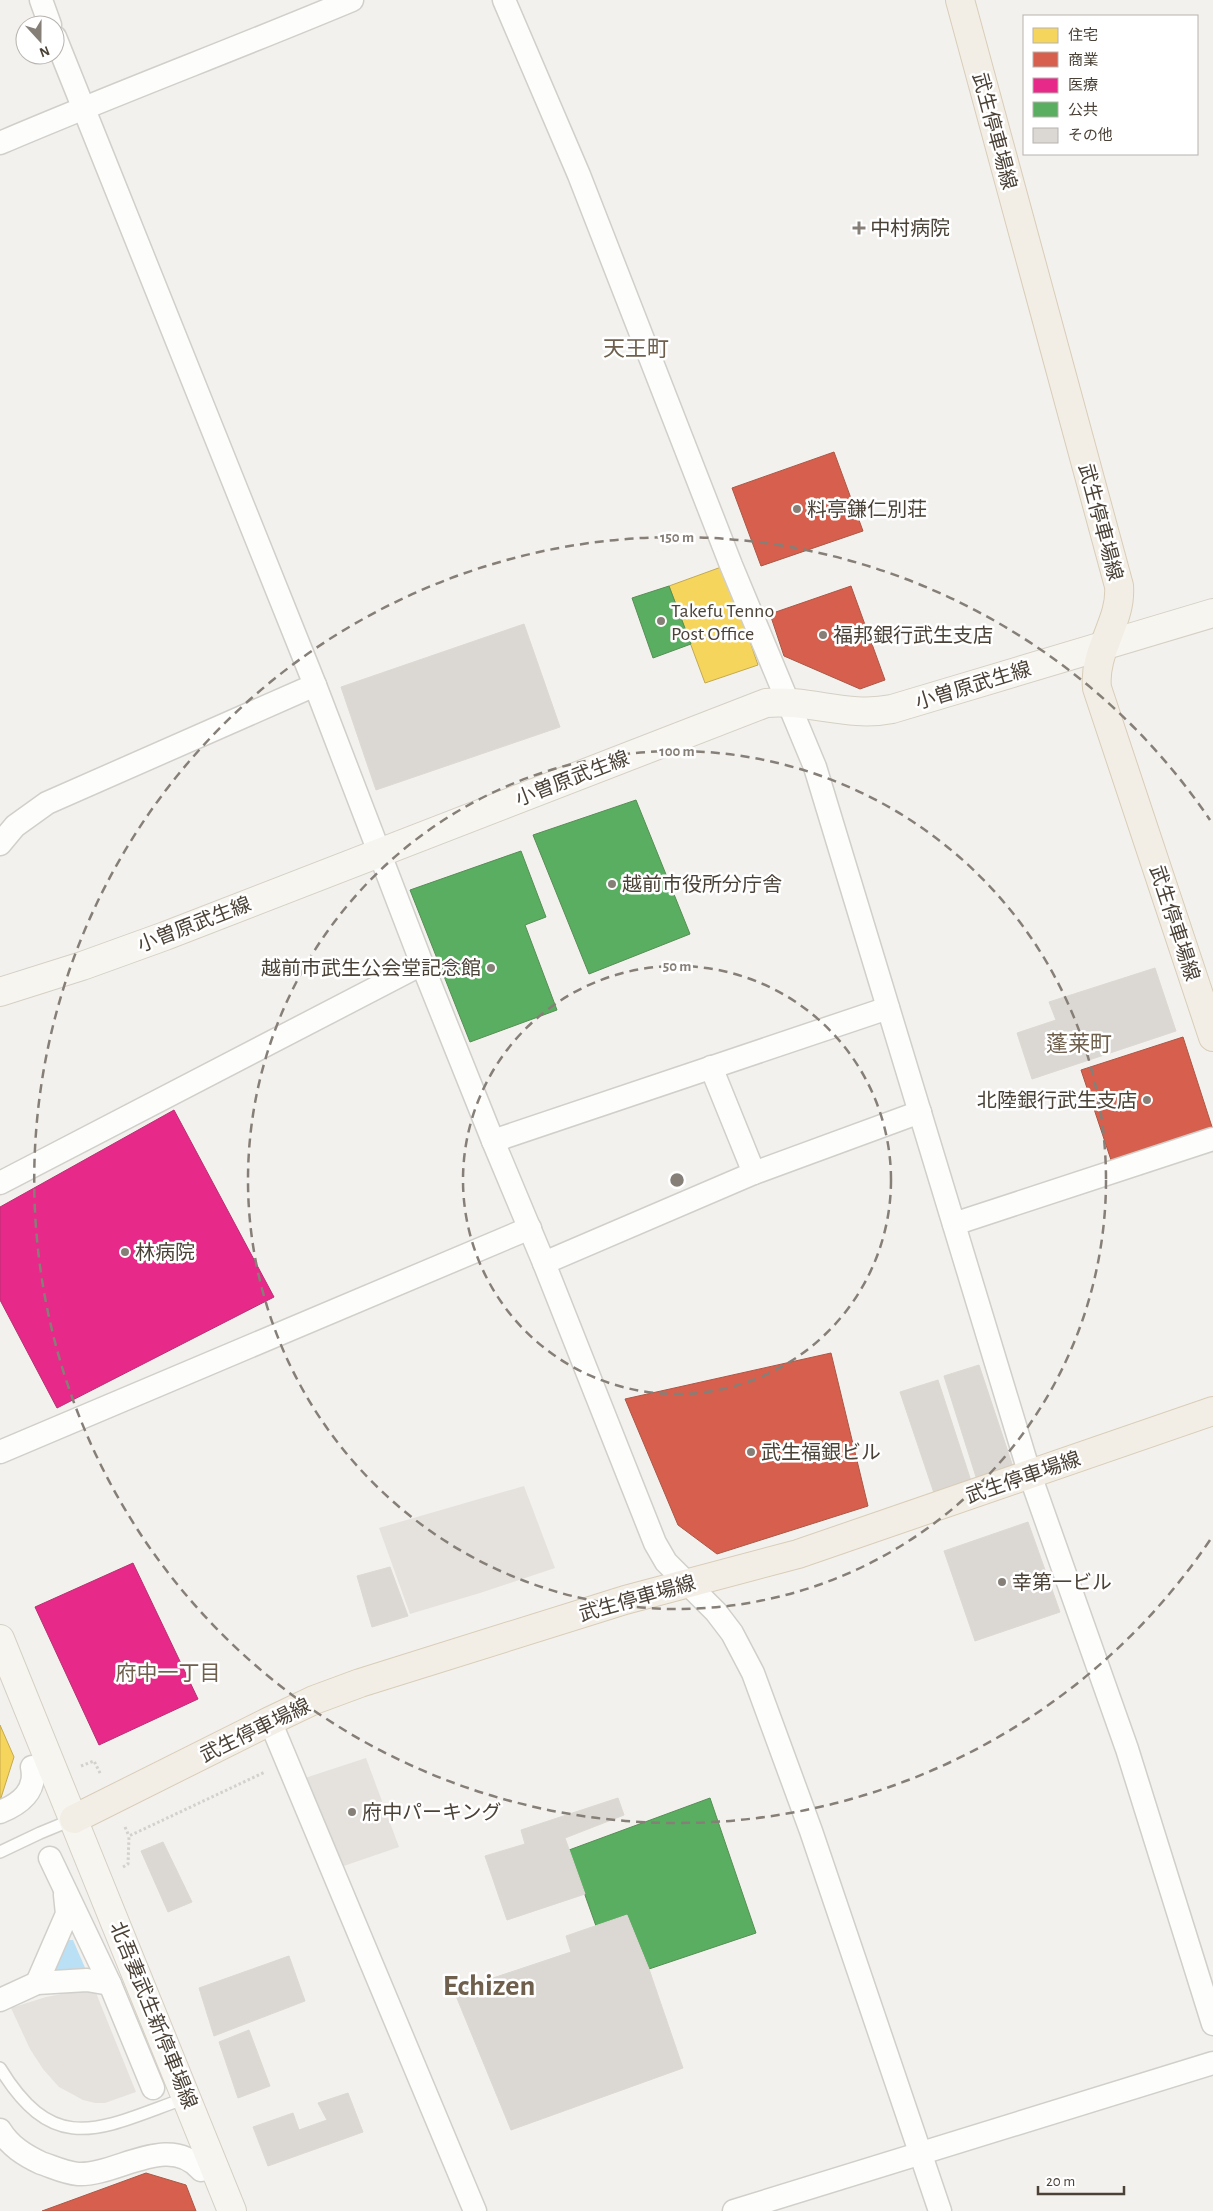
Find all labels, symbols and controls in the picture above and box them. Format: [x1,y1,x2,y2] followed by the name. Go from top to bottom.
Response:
[15,15,65,65] north arrow
[1023,15,1198,155] legend
[1068,27,1098,43] text: 住宅
[37,43,51,59] text: N
[1068,52,1098,68] text: 商業
[969,70,1021,192] street label: 武生停車場線
[1068,77,1098,93] text: 医療
[1068,102,1098,118] text: 公共
[1068,127,1113,143] text: その他
[870,217,950,239] place label: 中村病院
[852,221,866,235] marker: 中村病院
[603,338,669,360] district label: 天王町
[1075,461,1127,583] street label: 武生停車場線
[807,499,927,520] place label: 料亭鎌仁別荘
[791,503,803,515] marker: 料亭鎌仁別荘
[660,530,694,545] text: 150 m
[671,601,774,644] place label: Takefu Tenno Post Office
[655,615,667,627] marker: Takefu Tenno Post Office
[833,625,993,646] place label: 福邦銀行武生支店
[817,629,829,641] marker: 福邦銀行武生支店
[912,657,1034,713] street label: 小曽原武生線
[659,744,695,759] text: 100 m
[512,746,632,810] street label: 小曽原武生線
[1146,863,1204,983] street label: 武生停車場線
[622,874,782,895] place label: 越前市役所分庁舎
[606,878,618,890] marker: 越前市役所分庁舎
[134,892,254,956] street label: 小曽原武生線
[261,958,481,979] place label: 越前市武生公会堂記念館
[663,959,691,974] text: 50 m
[485,962,497,974] marker: 越前市武生公会堂記念館
[1046,1032,1112,1055] district label: 蓬莱町
[977,1090,1137,1111] place label: 北陸銀行武生支店
[1141,1094,1153,1106] marker: 北陸銀行武生支店
[668,1171,686,1189] centre of rings
[135,1241,195,1263] place label: 林病院
[119,1246,131,1258] marker: 林病院
[761,1442,881,1463] place label: 武生福銀ビル
[745,1446,757,1458] marker: 武生福銀ビル
[963,1447,1083,1507] street label: 武生停車場線
[576,1571,698,1625] street label: 武生停車場線
[1012,1572,1112,1593] place label: 幸第一ビル
[996,1576,1008,1588] marker: 幸第一ビル
[116,1662,221,1684] district label: 府中一丁目
[196,1694,314,1766] street label: 武生停車場線
[362,1801,501,1823] place label: 府中パーキング
[346,1806,358,1818] marker: 府中パーキング
[106,1918,202,2112] street label: 北吾妻武生新停車場線
[443,1971,535,2001] district label: Echizen
[1038,2164,1124,2196] scale bar
[1046,2174,1075,2189] text: 20 m

